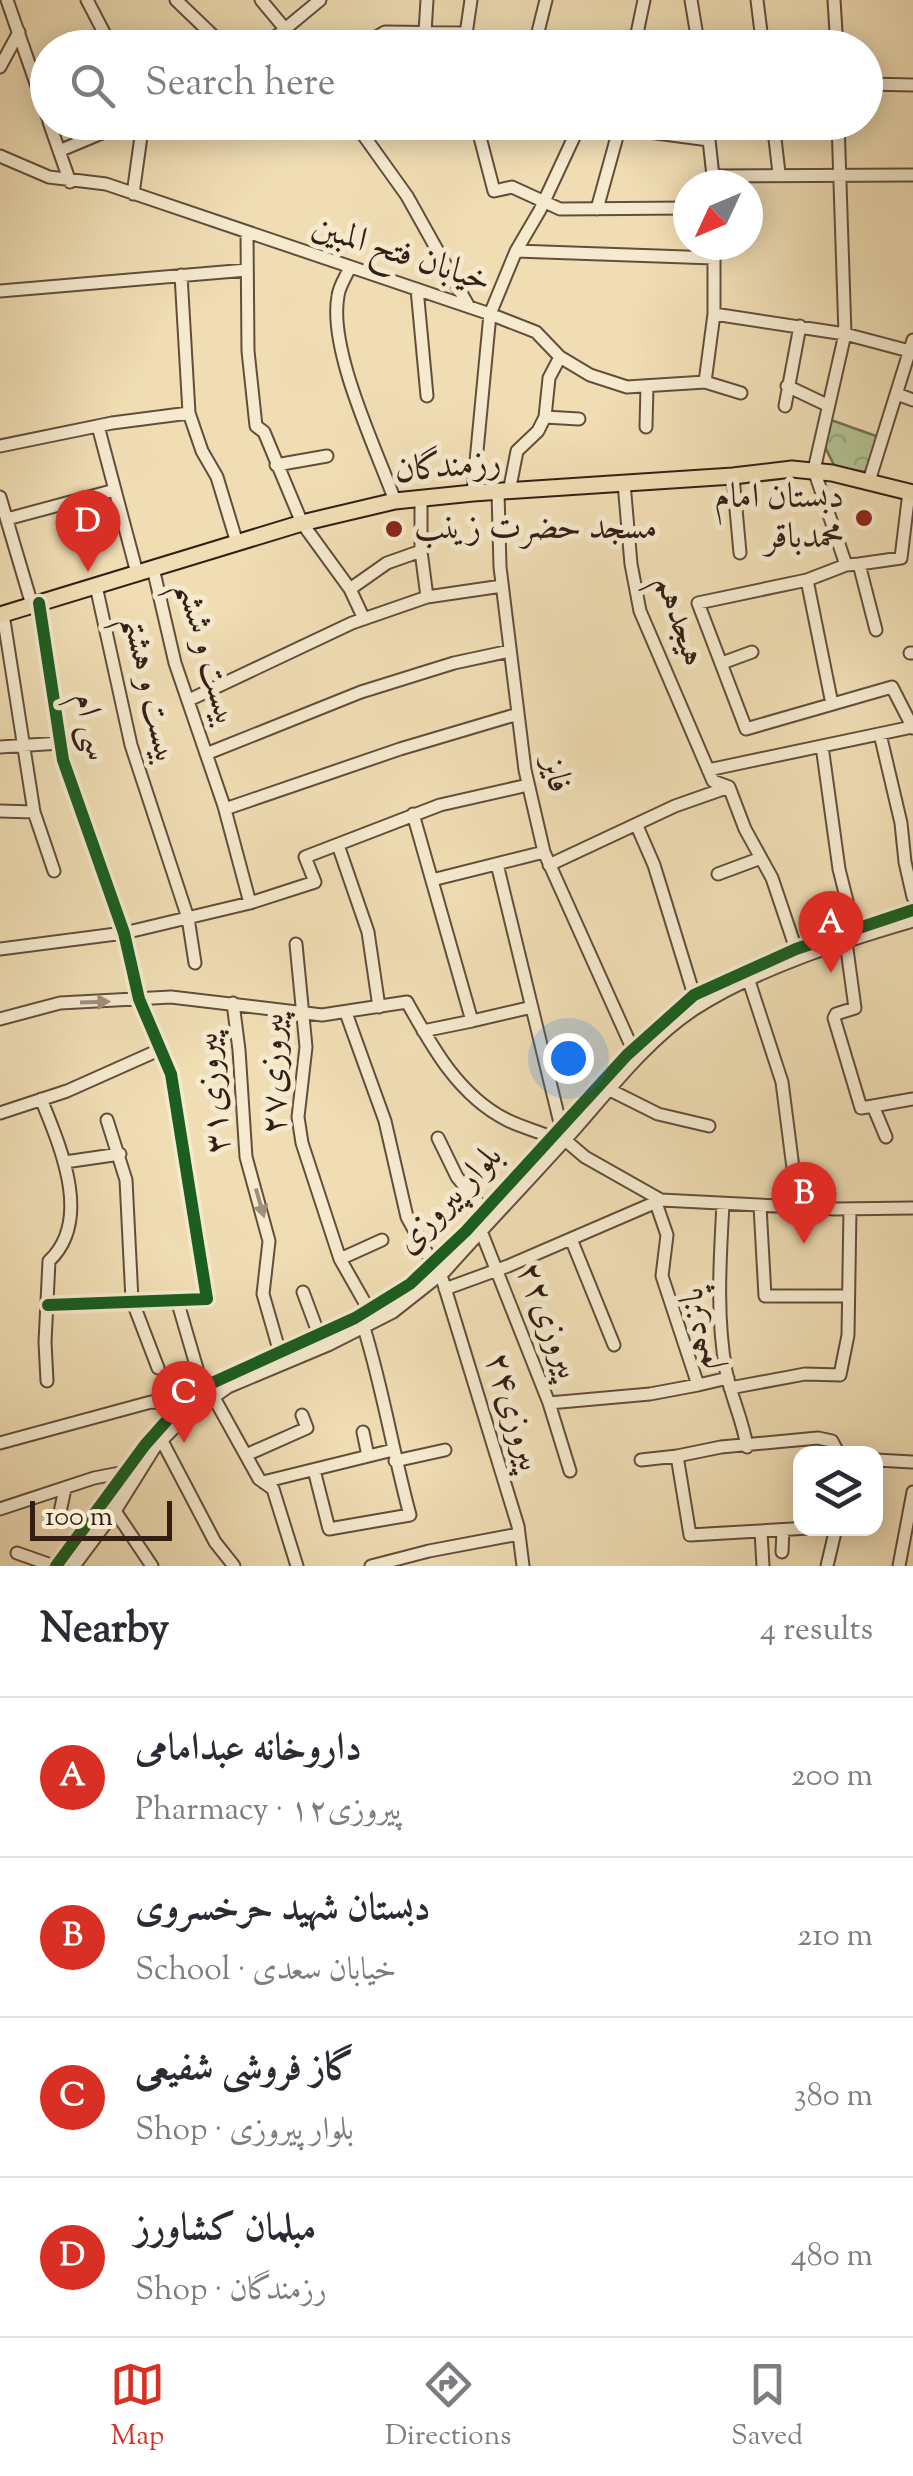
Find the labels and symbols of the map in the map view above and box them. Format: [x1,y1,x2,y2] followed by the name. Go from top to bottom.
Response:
[673,170,763,260] north arrow
[304,202,497,310] street label: خیابان فتح المبین
[393,438,503,498] street label: رزمندگان
[714,473,844,564] place label: دبستان امام محمدباقر
[56,490,120,572] pin: D
[414,504,657,555] place label: مسجد حضرت زینب
[853,507,875,529] marker: دبستان امام محمدباقر
[383,518,405,540] marker: مسجد حضرت زینب
[636,568,718,675] street label: هیجدهم
[155,575,251,734] street label: بیست و ششم
[101,610,191,771] street label: بیست و هشتم
[56,688,122,766] street label: سی ام
[526,750,583,797] street label: فایز
[798,890,864,973] pin: A
[80,993,112,1009] one-way arrow
[248,1010,302,1135] street label: پیروزی۲۷
[182,1028,246,1156] street label: پیروزی۳۱
[543,1033,594,1084] your location
[384,1133,516,1267] street label: بلوار پیروزی
[772,1162,836,1244] pin: B
[253,1188,268,1218] one-way arrow
[501,1255,593,1389] street label: پیروزی۲۲
[668,1282,730,1373] street label: پانزدهم
[470,1346,555,1480] street label: پیروزی۲۴
[152,1360,216,1443] pin: C
[30,1496,172,1540] scale bar

